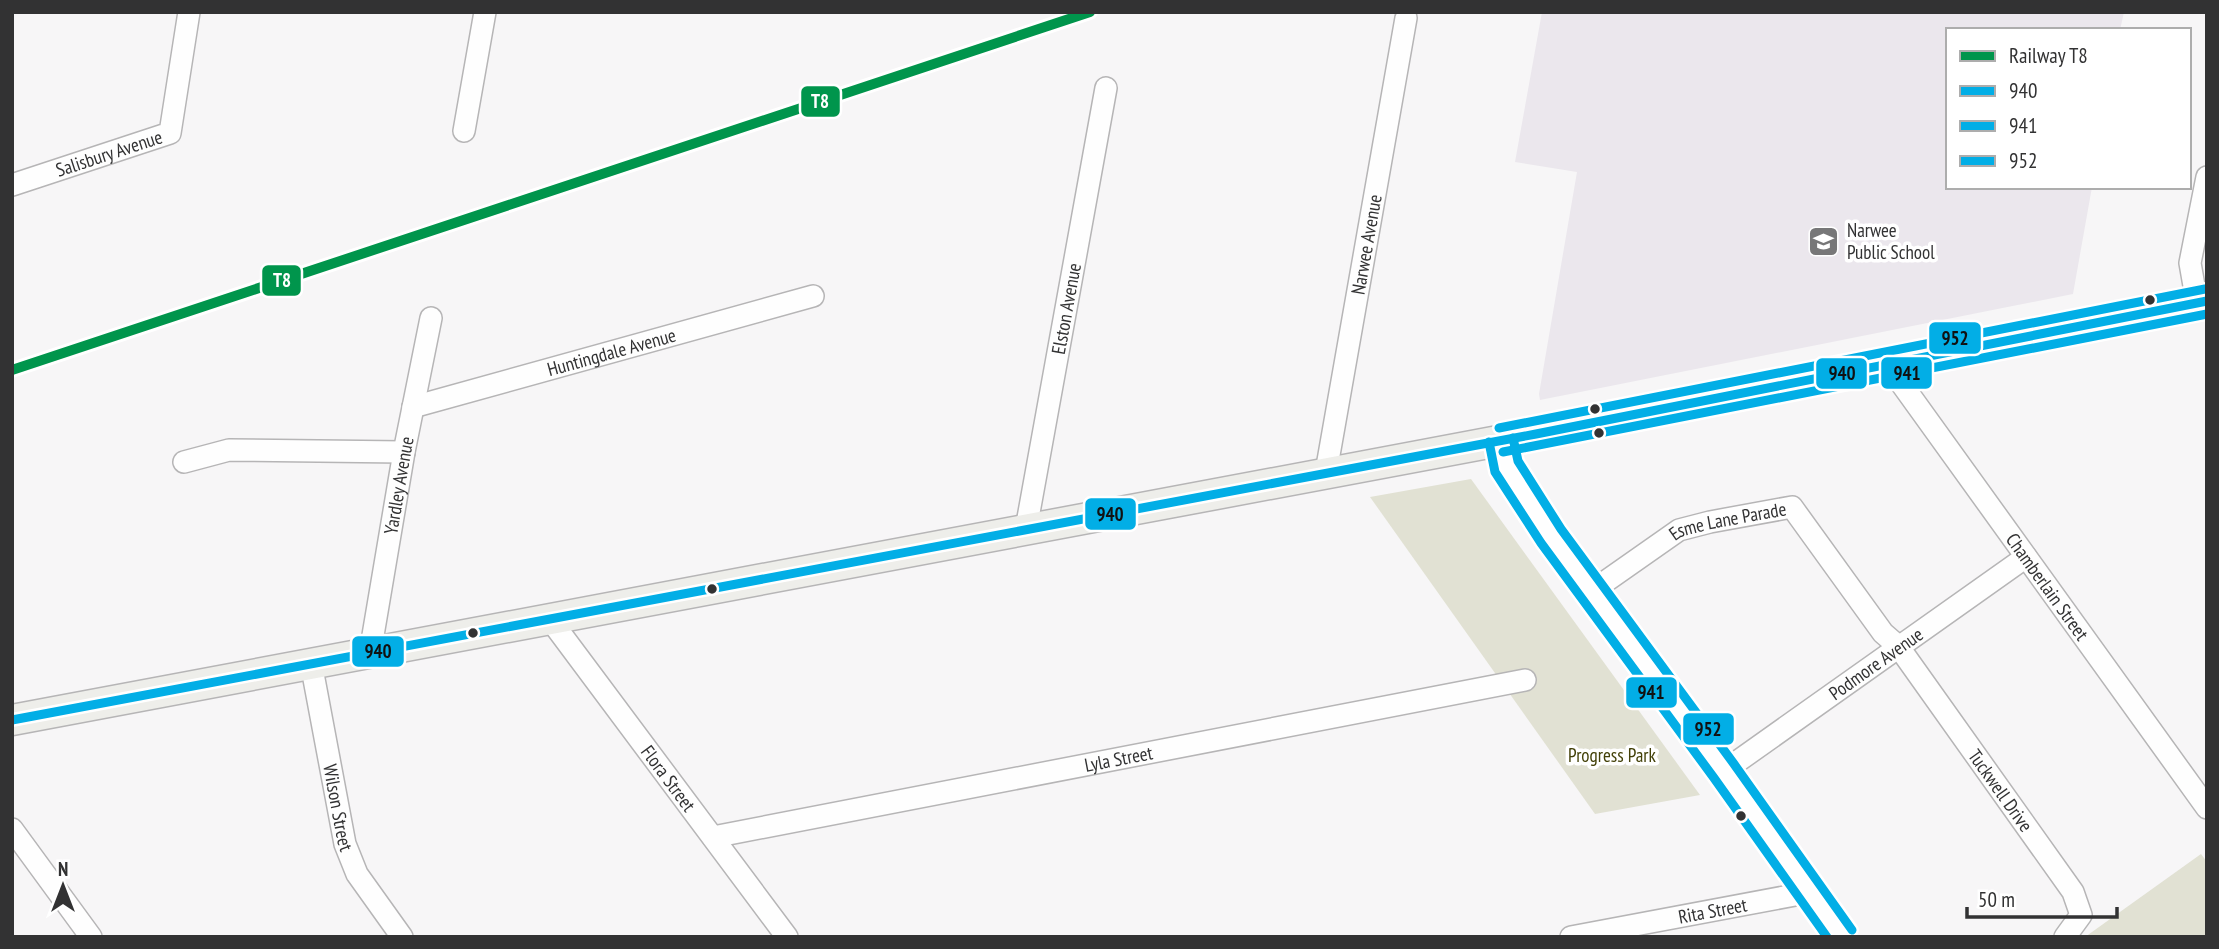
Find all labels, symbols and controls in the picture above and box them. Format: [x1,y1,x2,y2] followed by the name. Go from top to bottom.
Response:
[1946,28,2191,189] legend
[2009,42,2088,69] text: Railway T8
[2009,77,2037,104] text: 940
[800,85,841,118] line badge: T8
[811,89,829,113] text: T8
[2009,112,2037,139] text: 941
[53,124,165,182] street label: Salisbury Avenue
[2009,147,2037,174] text: 952
[1345,192,1387,296] street label: Narwee Avenue
[1847,218,1935,264] place label: Narwee Public School
[1807,224,1841,258] school or university icon: Narwee Public School
[1046,261,1086,356] street label: Elston Avenue
[261,264,302,297] line badge: T8
[273,268,291,292] text: T8
[2143,293,2157,307] unlabelled marker
[1928,321,1982,355] line badge: 952
[544,323,679,381] street label: Huntingdale Avenue
[1941,326,1969,350] text: 952
[1880,356,1933,390] line badge: 941
[1815,357,1868,390] line badge: 940
[1828,361,1856,385] text: 940
[1893,361,1921,385] text: 941
[1588,402,1602,416] unlabelled marker
[1592,426,1606,440] unlabelled marker
[378,434,419,536] street label: Yardley Avenue
[1664,496,1788,545] street label: Esme Lane Parade
[1084,497,1137,531] line badge: 940
[1096,502,1124,526] text: 940
[2001,528,2095,645] street label: Chamberlain Street
[705,582,719,596] unlabelled marker
[1824,622,1928,705] street label: Podmore Avenue
[466,626,480,640] unlabelled marker
[351,635,405,668] line badge: 940
[364,639,392,663] text: 940
[1625,676,1678,709] line badge: 941
[1637,680,1665,704] text: 941
[1682,712,1735,746] line badge: 952
[1694,717,1722,741] text: 952
[636,740,702,817] street label: Flora Street
[1082,740,1155,777] street label: Lyla Street
[1568,743,1657,767] park label: Progress Park
[1963,744,2038,836] street label: Tuckwell Drive
[318,762,359,855] street label: Wilson Street
[1734,809,1748,823] unlabelled marker
[28,851,98,921] north arrow
[58,857,68,881] text: N
[1967,876,2118,920] scale bar
[1978,886,2015,913] text: 50 m
[1676,892,1750,929] street label: Rita Street

